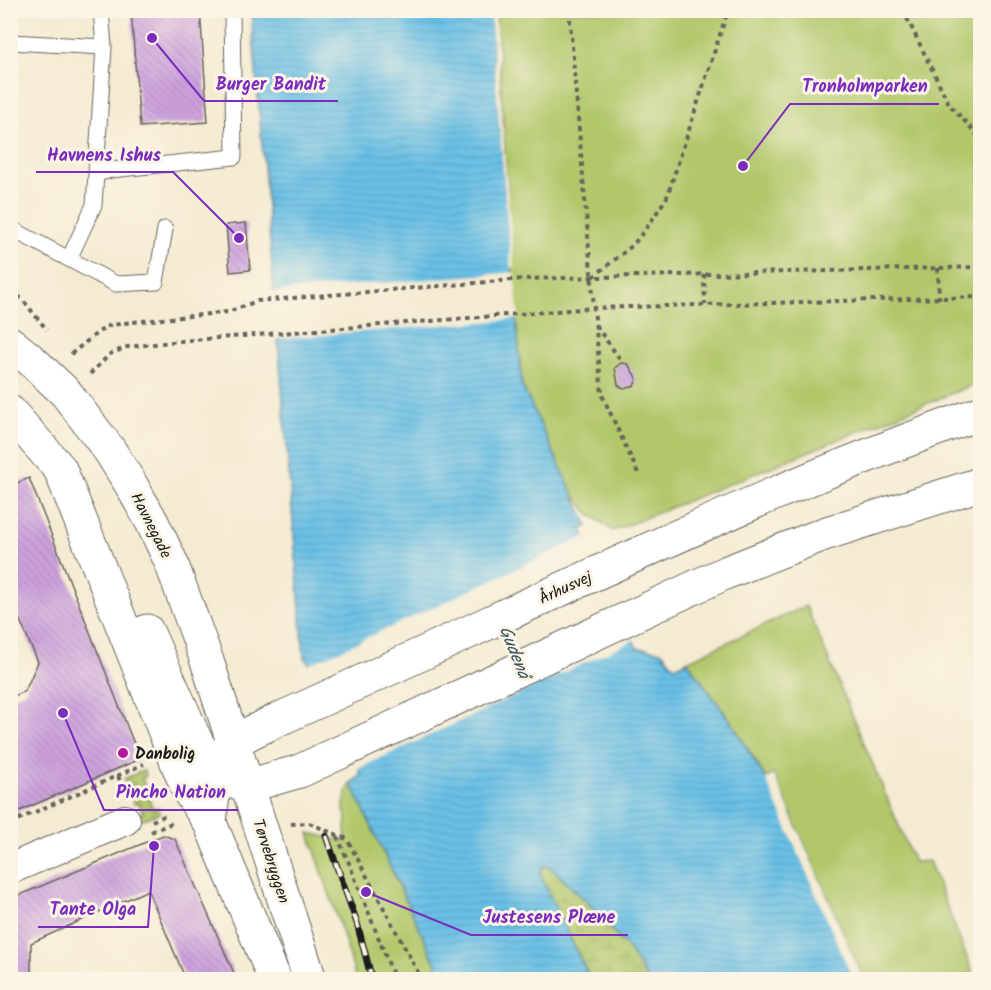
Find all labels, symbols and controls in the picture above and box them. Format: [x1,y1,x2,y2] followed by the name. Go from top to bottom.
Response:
[204,65,338,101] callout: Burger Bandit
[790,68,939,104] callout: Tronholmparken
[216,71,327,100] text: Burger Bandit
[802,73,928,102] text: Tronholmparken
[36,136,173,172] callout: Havnens Ishus
[47,142,161,171] text: Havnens Ishus
[123,488,178,563] street label: Havnegade
[535,565,597,612] street label: Århusvej
[490,622,539,687] water label: Gudenå
[135,742,195,767] place label: Danbolig
[116,746,130,760] marker: Danbolig
[104,774,238,810] callout: Pincho Nation
[116,779,226,808] text: Pincho Nation
[245,816,296,907] street label: Tørvebryggen
[38,891,148,927] callout: Tante Olga
[50,896,136,925] text: Tante Olga
[471,899,628,935] callout: Justesens Plæne
[483,904,616,933] text: Justesens Plæne

